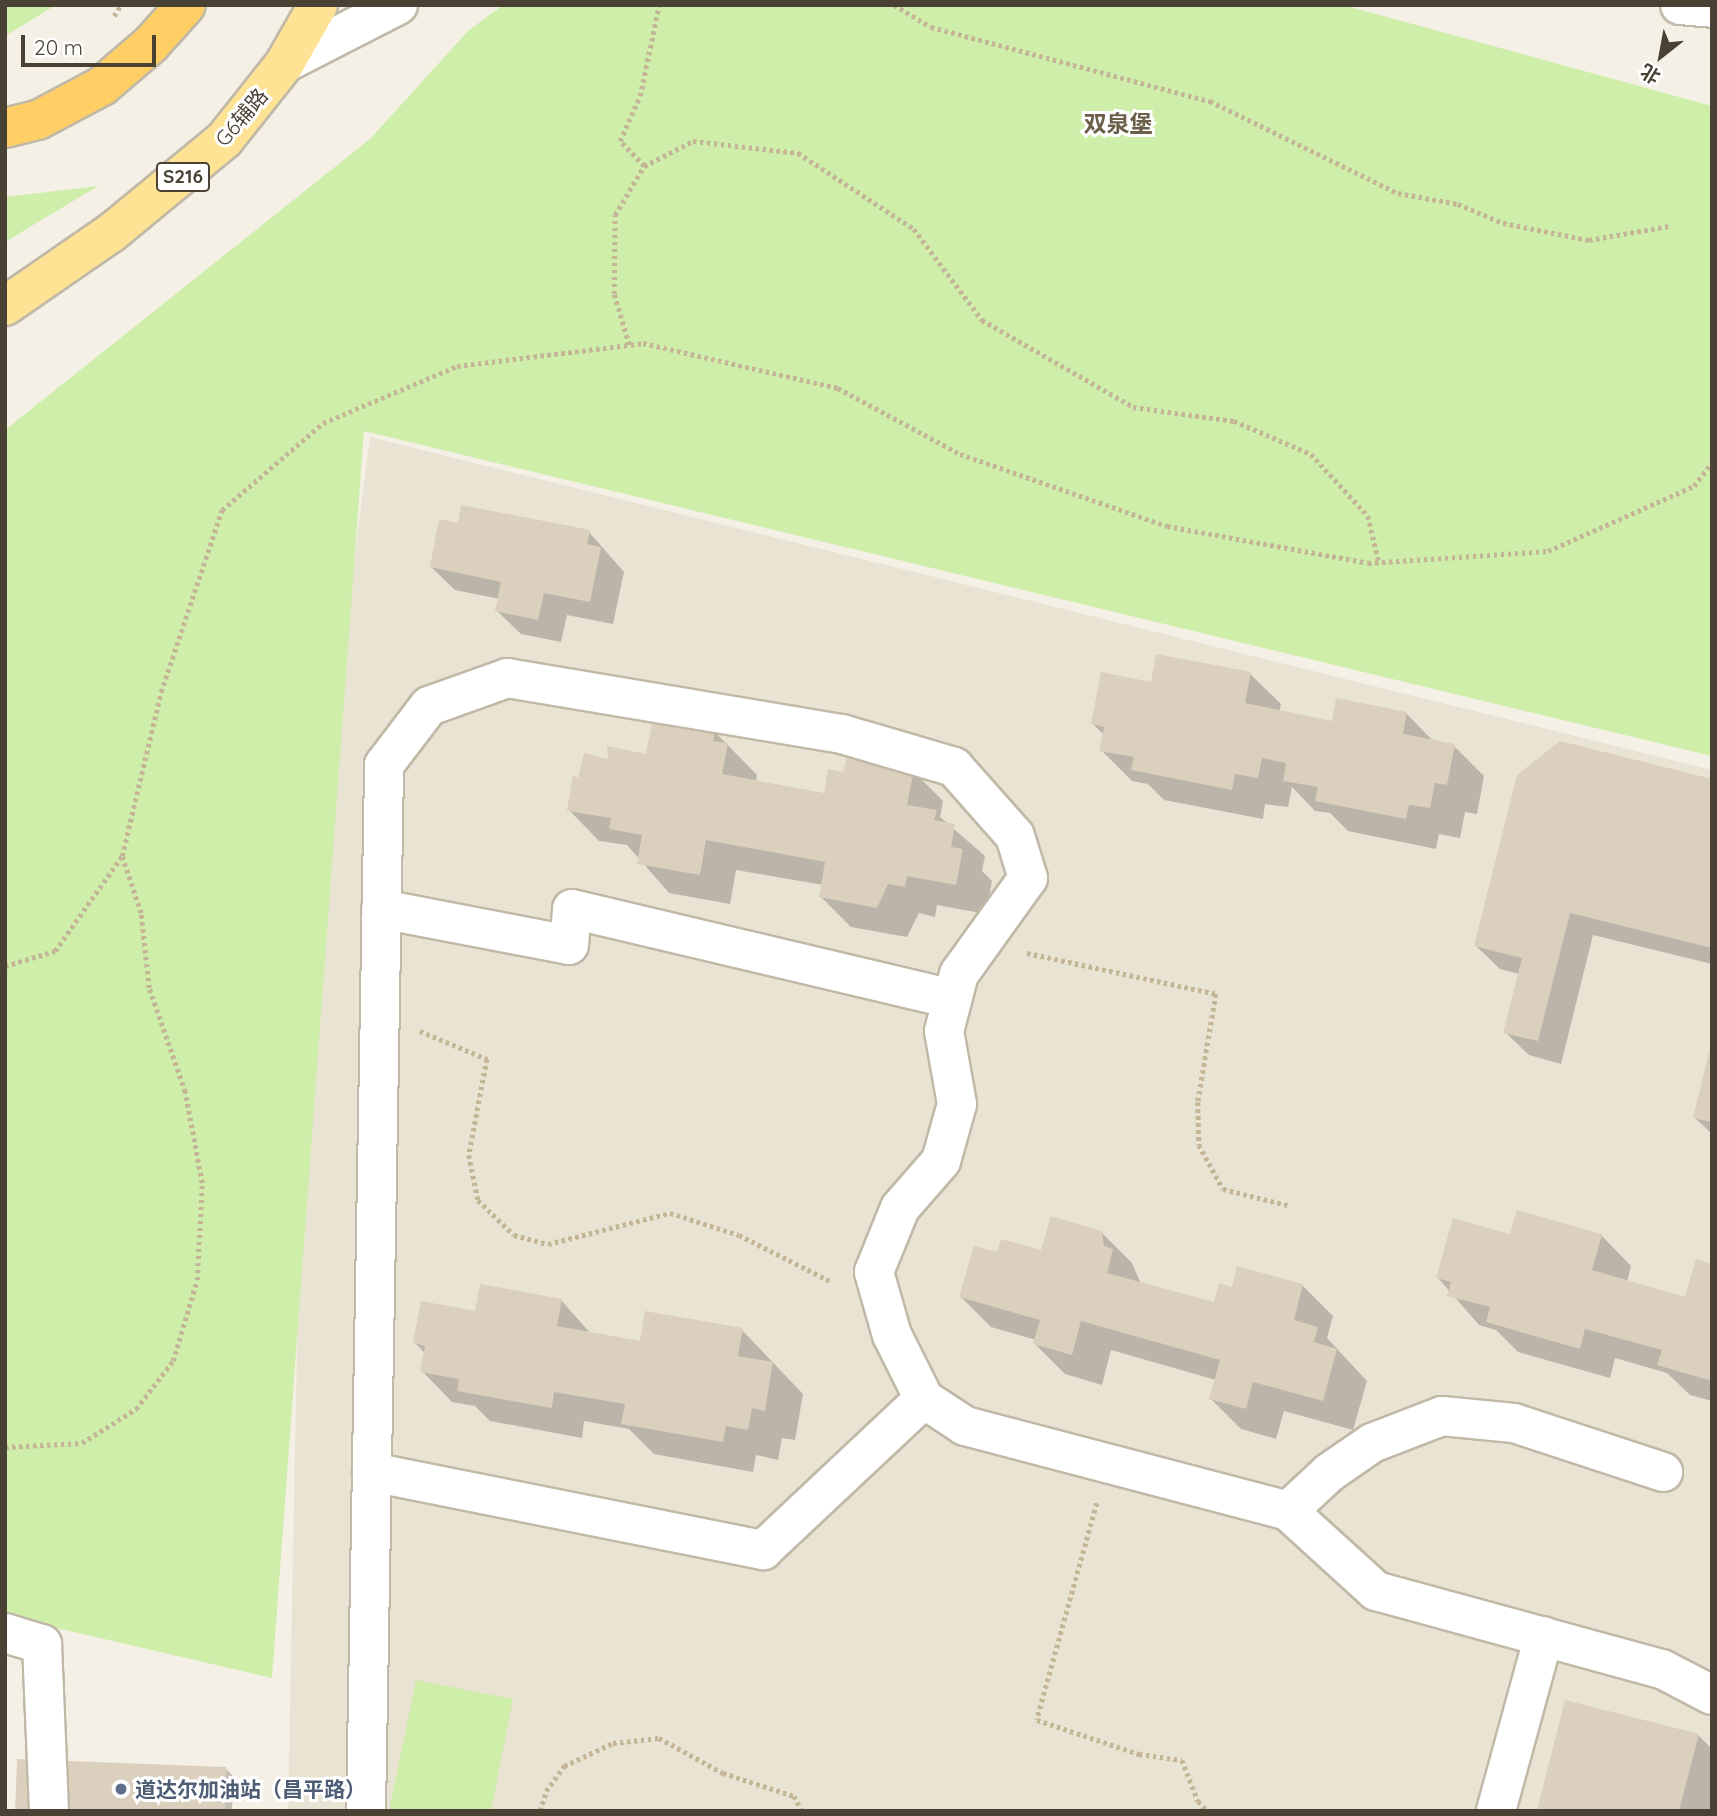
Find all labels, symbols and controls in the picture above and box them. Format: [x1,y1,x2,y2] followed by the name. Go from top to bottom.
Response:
[24,21,159,65] scale bar
[1626,21,1696,91] north arrow
[34,34,83,60] text: 20 m
[1636,59,1665,89] text: 北
[210,83,272,151] street label: G6辅路
[1084,110,1152,138] district label: 双泉堡
[155,162,211,192] road number: S216
[135,1776,366,1802] place label: 道达尔加油站（昌平路）
[113,1781,129,1797] marker: 道达尔加油站（昌平路）

